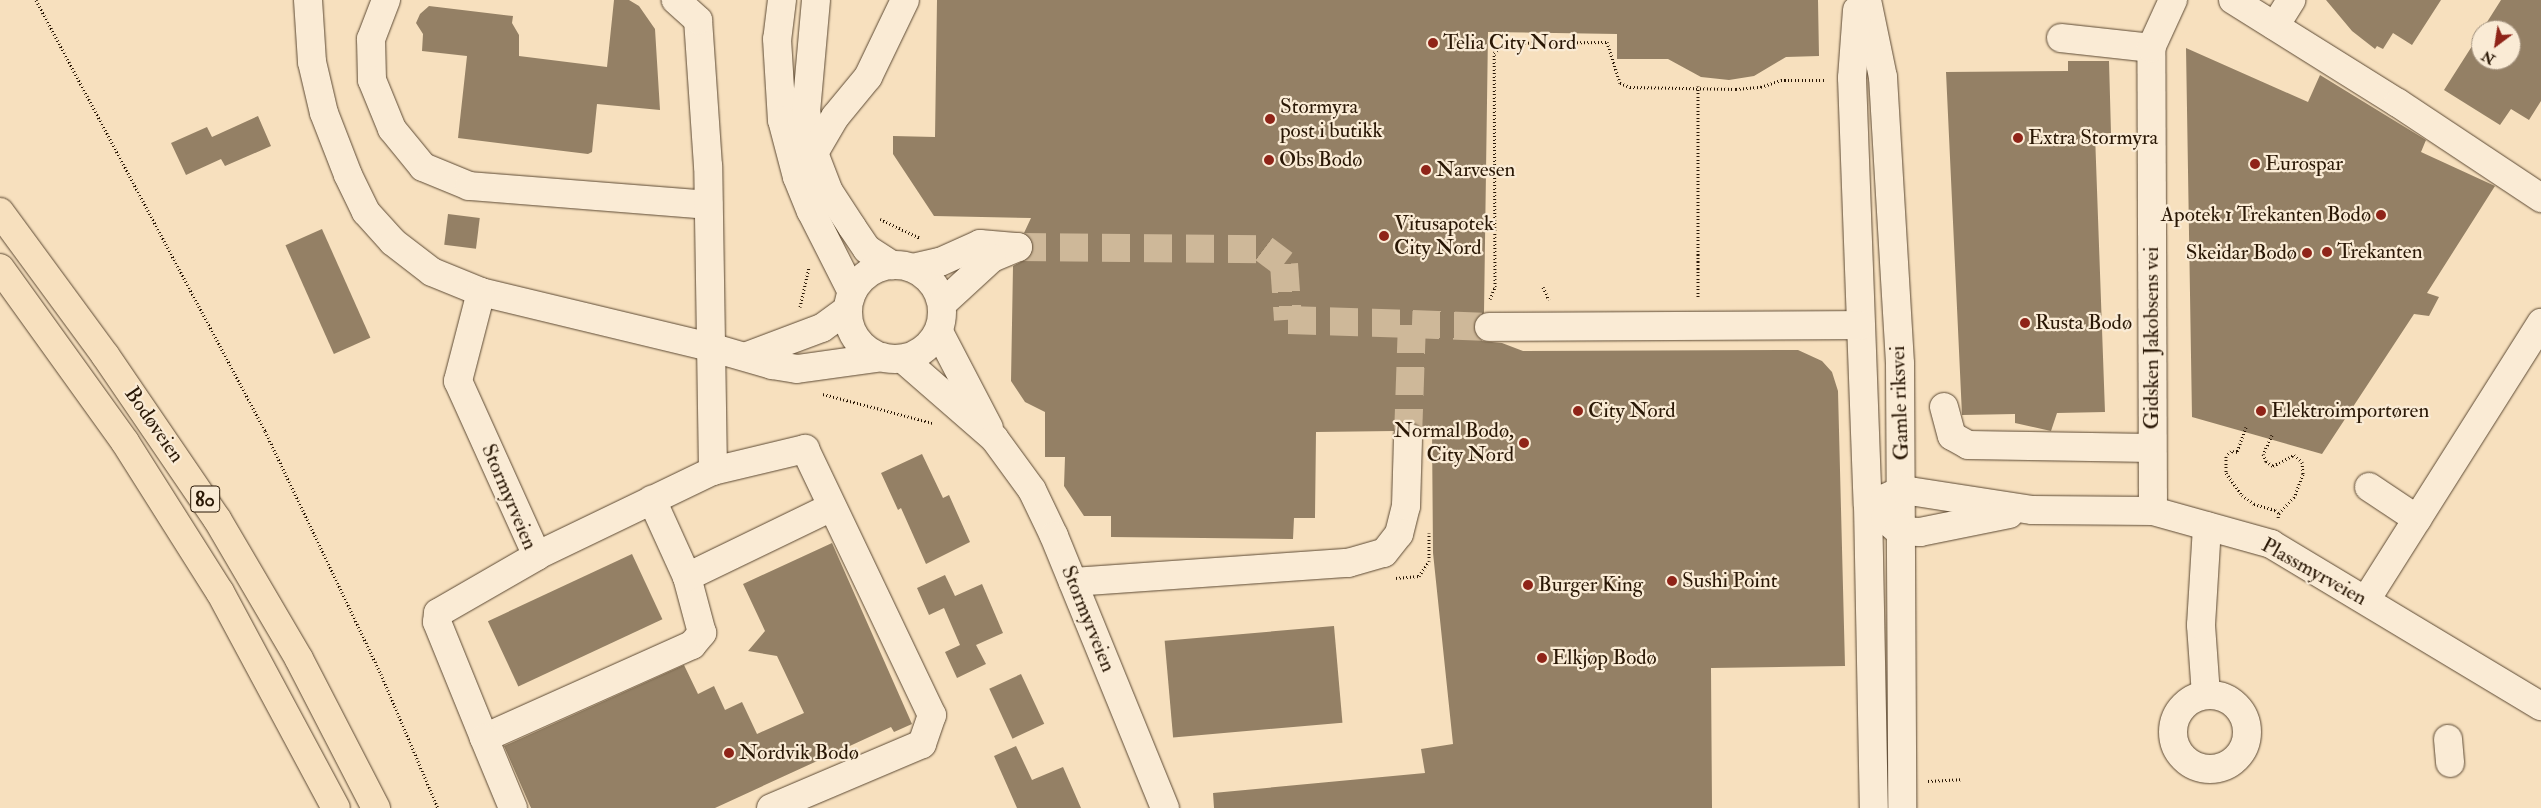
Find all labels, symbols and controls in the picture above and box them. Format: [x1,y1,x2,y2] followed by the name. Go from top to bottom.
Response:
[2471,20,2521,70] north arrow
[1443,30,1576,56] place label: Telia City Nord
[1427,37,1439,49] marker: Telia City Nord
[2479,47,2498,68] text: N
[1280,94,1383,144] place label: Stormyra post i butikk
[1264,113,1276,125] marker: Stormyra post i butikk
[2028,125,2158,151] place label: Extra Stormyra
[2012,132,2024,144] marker: Extra Stormyra
[1279,147,1362,173] place label: Obs Bodø
[2265,151,2343,177] place label: Eurospar
[1263,154,1275,166] marker: Obs Bodø
[1436,157,1515,183] place label: Narvesen
[2249,158,2261,170] marker: Eurospar
[1420,164,1432,176] marker: Narvesen
[2161,202,2371,228] place label: Apotek 1 Trekanten Bodø
[2375,209,2387,221] marker: Apotek 1 Trekanten Bodø
[1394,211,1494,261] place label: Vitusapotek City Nord
[1378,230,1390,242] marker: Vitusapotek City Nord
[2337,239,2422,265] place label: Trekanten
[2186,240,2297,266] place label: Skeidar Bodø
[2321,246,2333,258] marker: Trekanten
[2139,247,2165,429] street label: Gidsken Jakobsens vei
[2301,247,2313,259] marker: Skeidar Bodø
[2035,310,2132,336] place label: Rusta Bodø
[2019,317,2031,329] marker: Rusta Bodø
[1885,345,1915,461] street label: Gamle riksvei
[119,382,189,468] street label: Bodøveien
[1588,398,1676,424] place label: City Nord
[2271,398,2429,424] place label: Elektroimportøren
[1572,405,1584,417] marker: City Nord
[2255,405,2267,417] marker: Elektroimportøren
[1394,418,1514,468] place label: Normal Bodø, City Nord
[1518,437,1530,449] marker: Normal Bodø, City Nord
[475,440,543,554] street label: Stormyrveien
[190,482,220,516] road number: 80
[2257,533,2371,611] street label: Plassmyrveien
[1055,562,1121,676] street label: Stormyrveien
[1682,568,1777,594] place label: Sushi Point
[1538,572,1643,598] place label: Burger King
[1666,575,1678,587] marker: Sushi Point
[1522,579,1534,591] marker: Burger King
[1552,645,1657,671] place label: Elkjøp Bodø
[1536,652,1548,664] marker: Elkjøp Bodø
[739,740,859,766] place label: Nordvik Bodø
[723,747,735,759] marker: Nordvik Bodø

